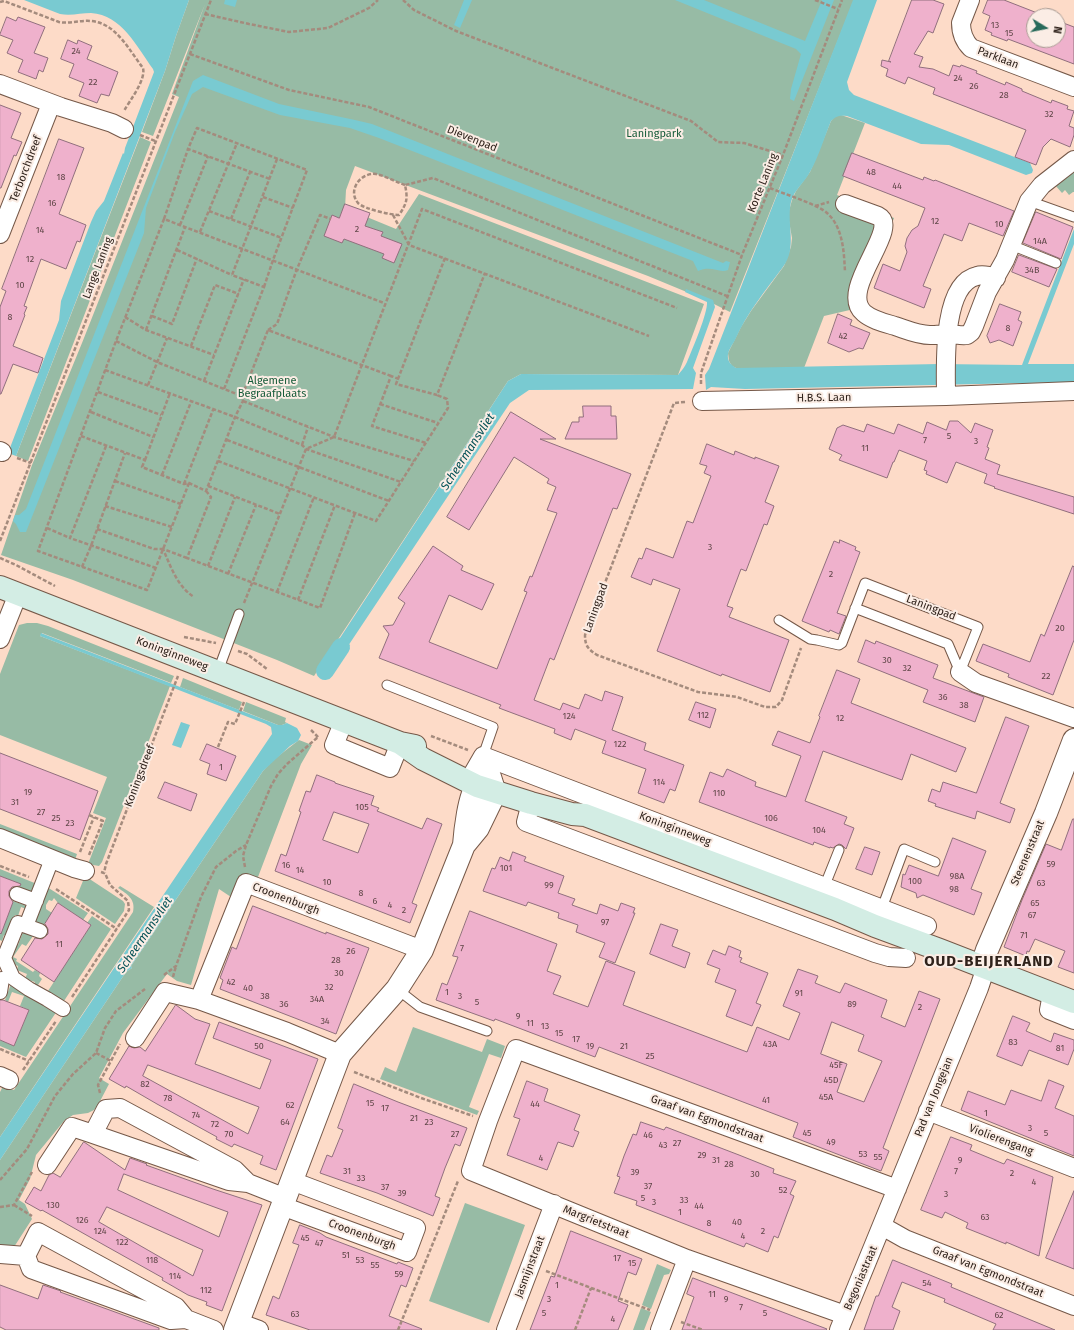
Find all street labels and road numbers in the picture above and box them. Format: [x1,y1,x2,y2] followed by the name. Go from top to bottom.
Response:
[975,44,1021,72] street label: Parklaan
[445,123,499,155] street label: Dievenpad
[7,134,45,204] street label: Terborchdreef
[745,151,781,215] street label: Korte Laning
[80,235,116,301] street label: Lange Laning
[797,391,851,405] street label: H.B.S. Laan
[581,581,611,635] street label: Laningpad
[904,593,958,623] street label: Laningpad
[134,634,210,674] street label: Koninginneweg
[122,743,158,809] street label: Koningsdreef
[637,809,713,849] street label: Koninginneweg
[1008,818,1048,888] street label: Steenenstraat
[251,880,321,918] street label: Croonenburgh
[912,1055,956,1139] street label: Pad van Jongejan
[649,1092,765,1146] street label: Graaf van Egmondstraat
[967,1122,1035,1158] street label: Violierengang
[561,1203,631,1241] street label: Margrietstraat
[326,1217,398,1253] street label: Croonenburgh
[512,1234,548,1300] street label: Jasmijnstraat
[841,1244,881,1312] street label: Begoniastraat
[930,1244,1046,1300] street label: Graaf van Egmondstraat

